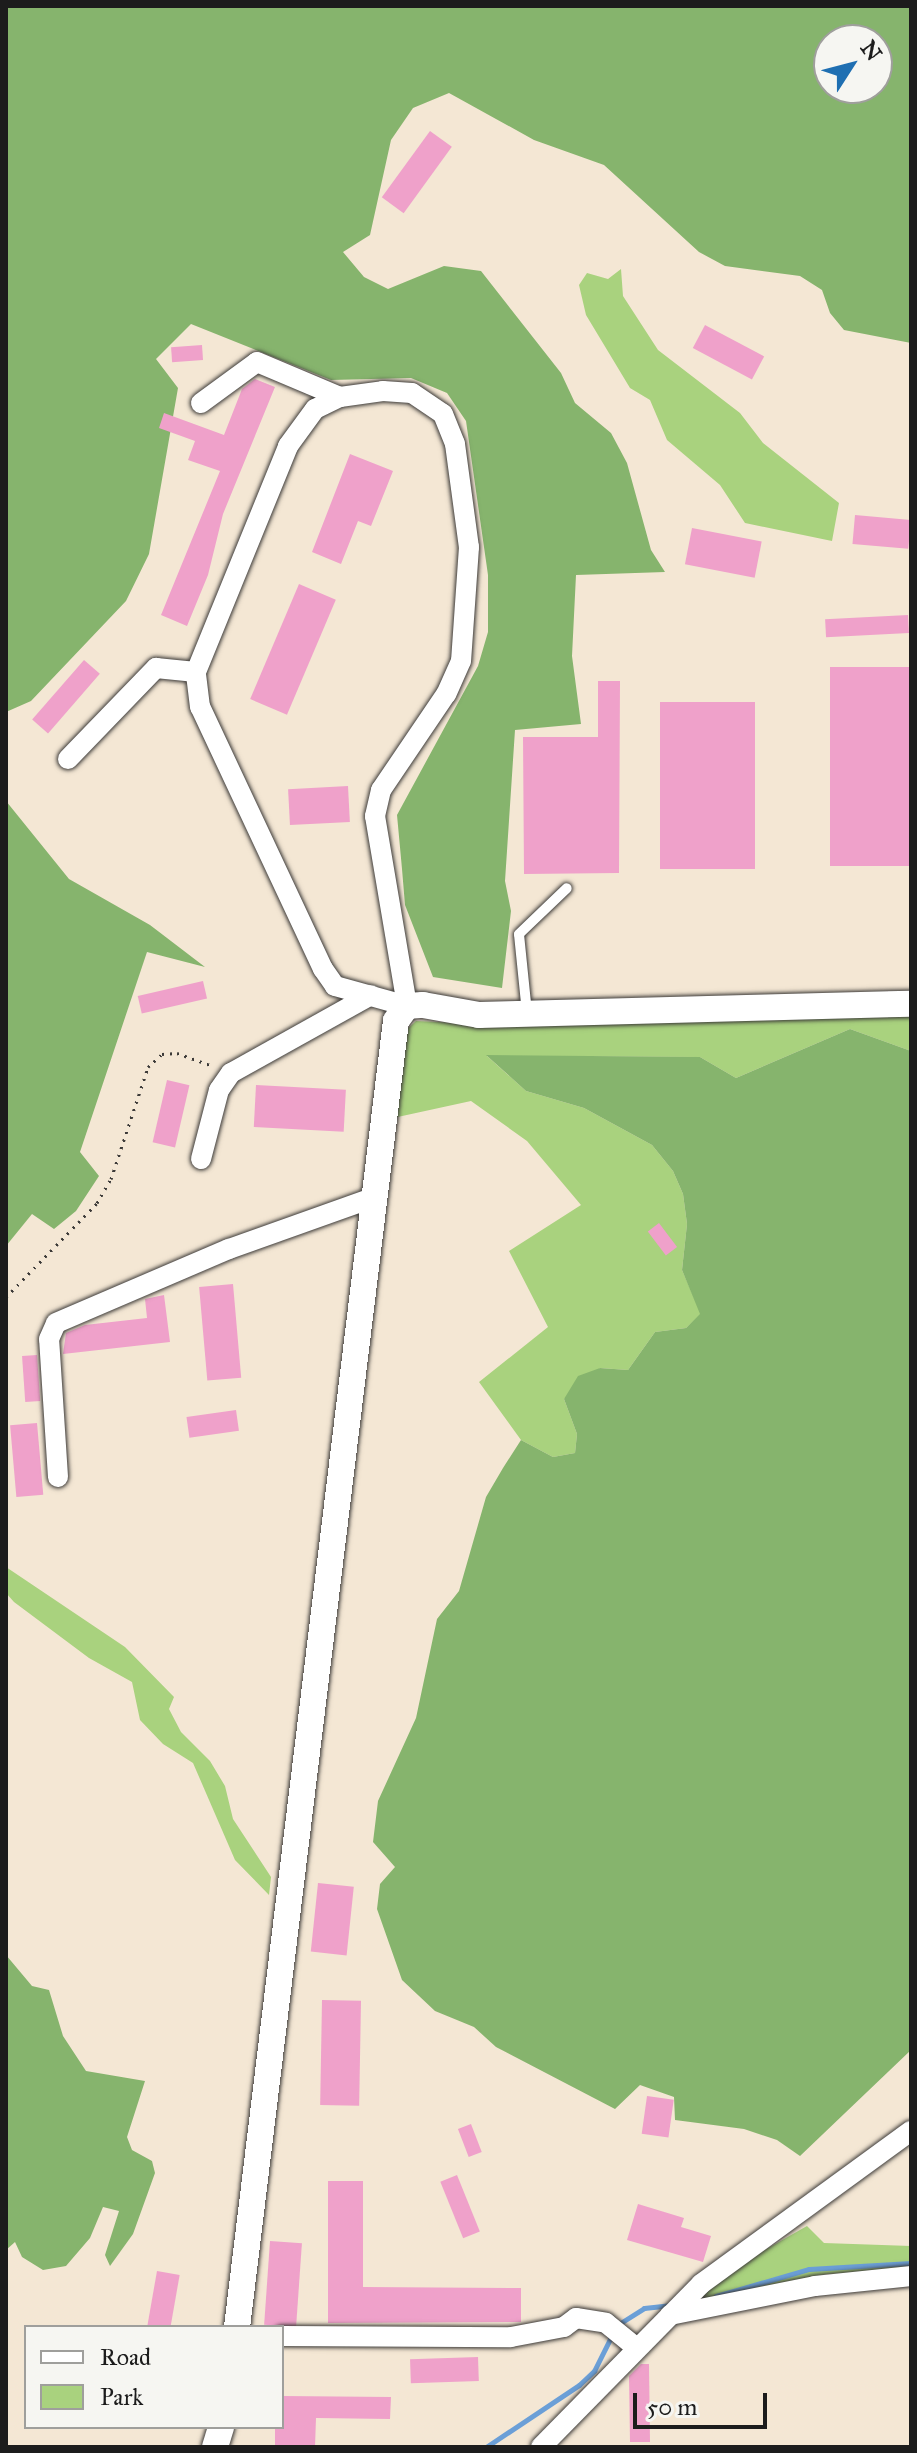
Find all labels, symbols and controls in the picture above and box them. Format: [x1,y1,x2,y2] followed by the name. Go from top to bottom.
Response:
[813,24,893,104] north arrow
[855,35,888,66] text: N
[24,2325,284,2429] legend
[100,2342,151,2372] text: Road
[637,2377,771,2427] scale bar
[100,2382,143,2412] text: Park
[647,2392,697,2422] text: 50 m

